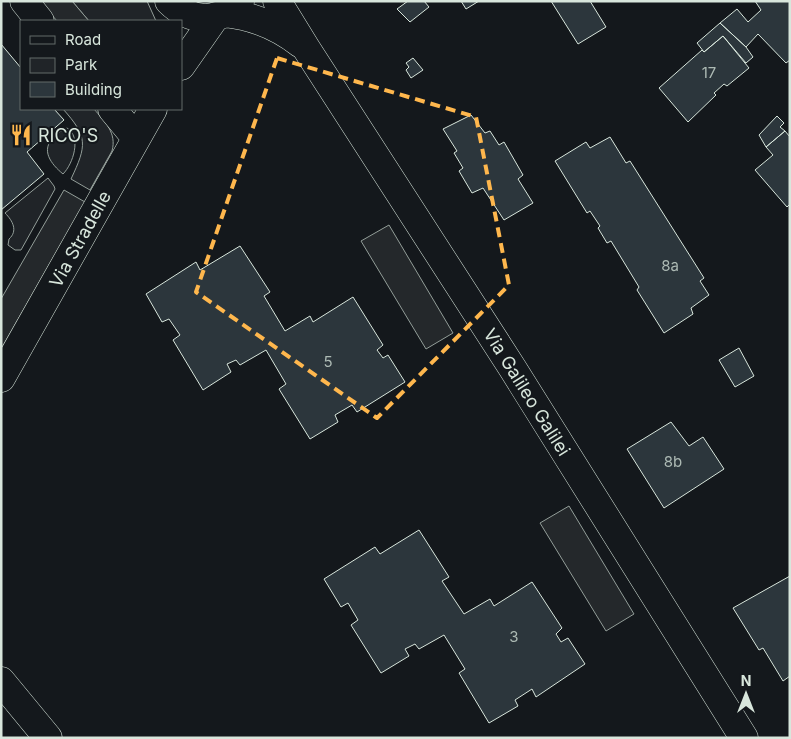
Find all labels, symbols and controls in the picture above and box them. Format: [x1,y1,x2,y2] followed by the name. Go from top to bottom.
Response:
[20,20,182,110] legend
[65,30,101,49] text: Road
[65,55,98,74] text: Park
[702,63,716,82] house number: 17
[65,80,122,99] text: Building
[8,122,34,148] restaurant icon: RICO'S
[38,125,98,146] place label: RICO'S
[45,187,115,291] street label: Via Stradelle
[661,256,679,275] house number: 8a
[479,324,575,460] street label: Via Galileo Galilei
[323,352,333,371] house number: 5
[664,452,682,471] house number: 8b
[509,627,519,646] house number: 3
[721,669,771,719] north arrow
[741,672,751,689] text: N

